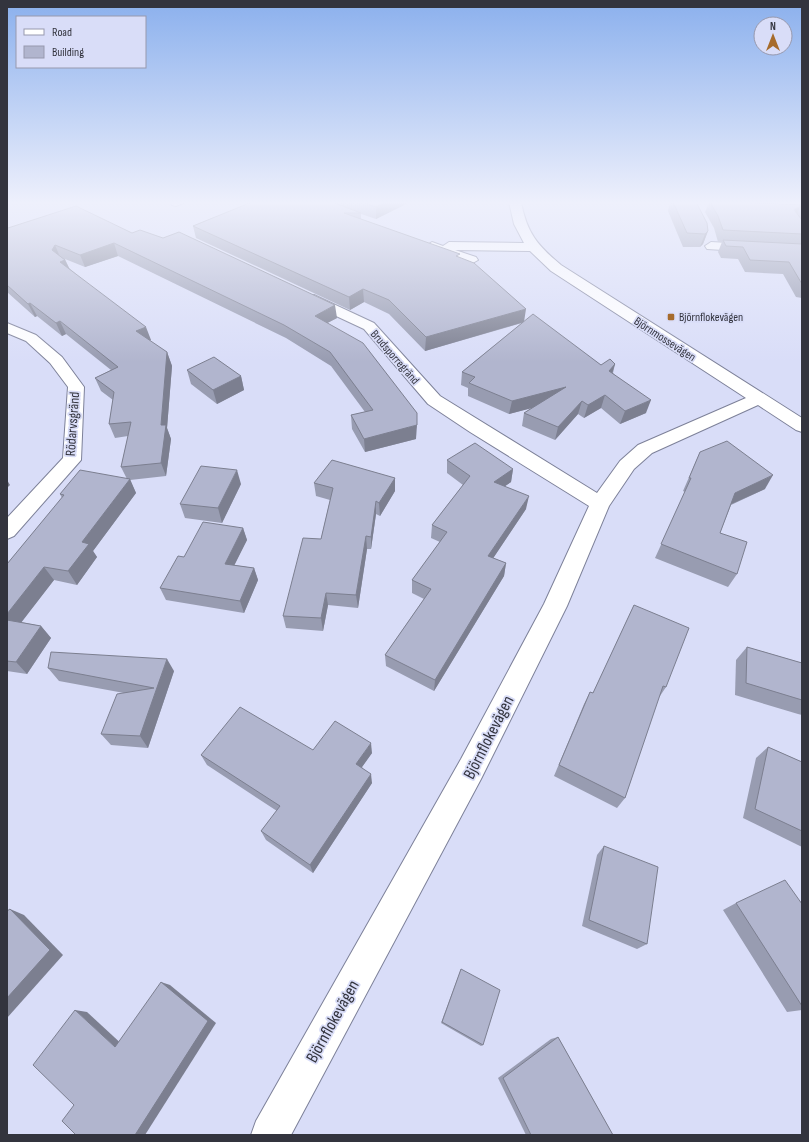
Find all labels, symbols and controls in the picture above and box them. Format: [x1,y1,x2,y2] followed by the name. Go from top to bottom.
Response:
[16,16,146,68] legend
[753,16,793,56] north arrow
[770,20,776,33] text: N
[52,25,72,40] text: Road
[52,45,84,60] text: Building
[679,310,743,325] place label: Björnflokevägen
[666,312,676,322] marker: Björnflokevägen
[631,314,698,365] street label: Björnmossevägen
[367,327,422,388] street label: Brudsporregränd
[62,391,83,457] street label: Rödarvsgränd
[459,692,518,783] street label: Björnflokevägen
[302,977,364,1066] street label: Björnflokevägen

